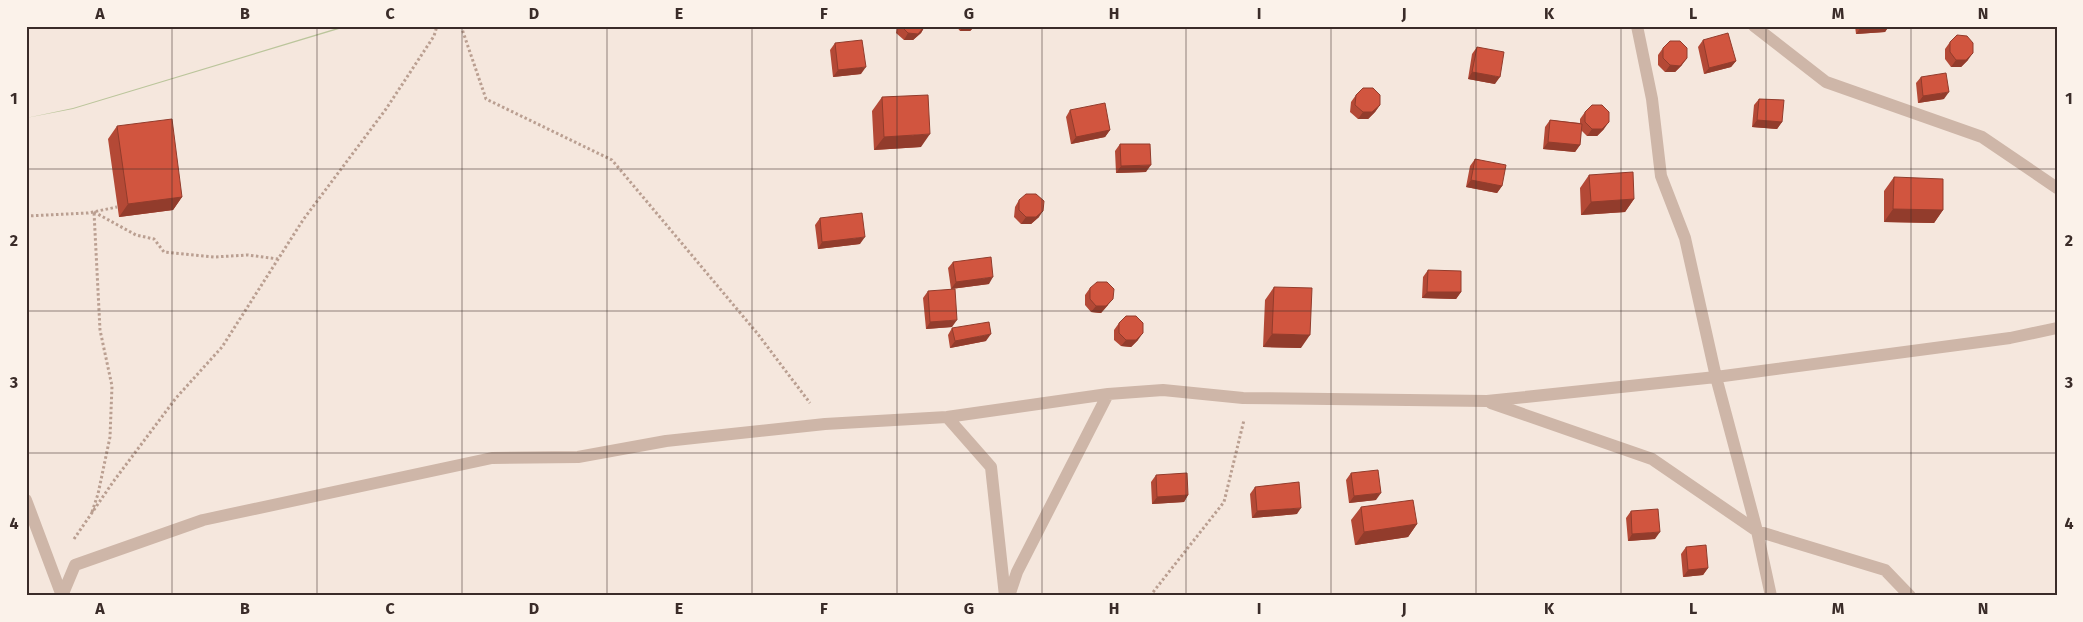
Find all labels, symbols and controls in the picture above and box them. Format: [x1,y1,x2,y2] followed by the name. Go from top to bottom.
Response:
[94,4,105,23] text: A
[240,4,250,23] text: B
[385,4,395,23] text: C
[529,4,539,23] text: D
[675,4,683,23] text: E
[820,4,828,23] text: F
[964,4,974,23] text: G
[1109,4,1119,23] text: H
[1257,4,1261,23] text: I
[1400,4,1407,23] text: J
[1544,4,1555,23] text: K
[1689,4,1697,23] text: L
[1832,4,1845,23] text: M
[1978,4,1988,23] text: N
[10,89,18,108] text: 1
[2065,89,2073,108] text: 1
[10,231,18,250] text: 2
[2065,231,2073,250] text: 2
[9,373,18,392] text: 3
[2064,373,2073,392] text: 3
[9,514,19,533] text: 4
[2064,514,2074,533] text: 4
[94,599,105,618] text: A
[240,599,250,618] text: B
[385,599,395,618] text: C
[529,599,539,618] text: D
[675,599,683,618] text: E
[820,599,828,618] text: F
[964,599,974,618] text: G
[1109,599,1119,618] text: H
[1257,599,1261,618] text: I
[1400,599,1407,618] text: J
[1544,599,1555,618] text: K
[1689,599,1697,618] text: L
[1832,599,1845,618] text: M
[1978,599,1988,618] text: N

